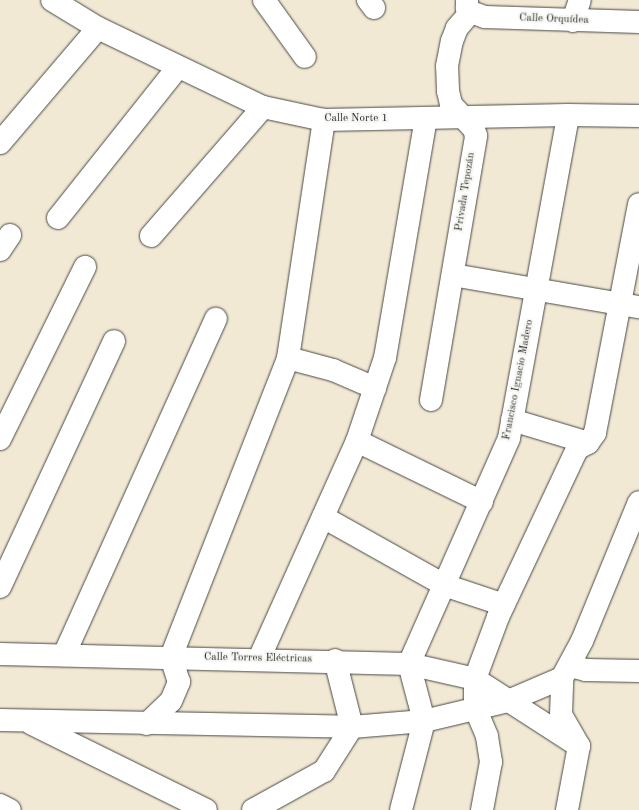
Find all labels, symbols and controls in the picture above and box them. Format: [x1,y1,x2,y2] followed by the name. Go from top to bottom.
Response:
[519,12,589,28] street label: Calle Orquídea
[324,112,388,126] street label: Calle Norte 1
[453,152,479,232] street label: Privada Tepozán
[501,319,537,441] street label: Francisco Ignacio Madero
[204,651,312,667] street label: Calle Torres Eléctricas

